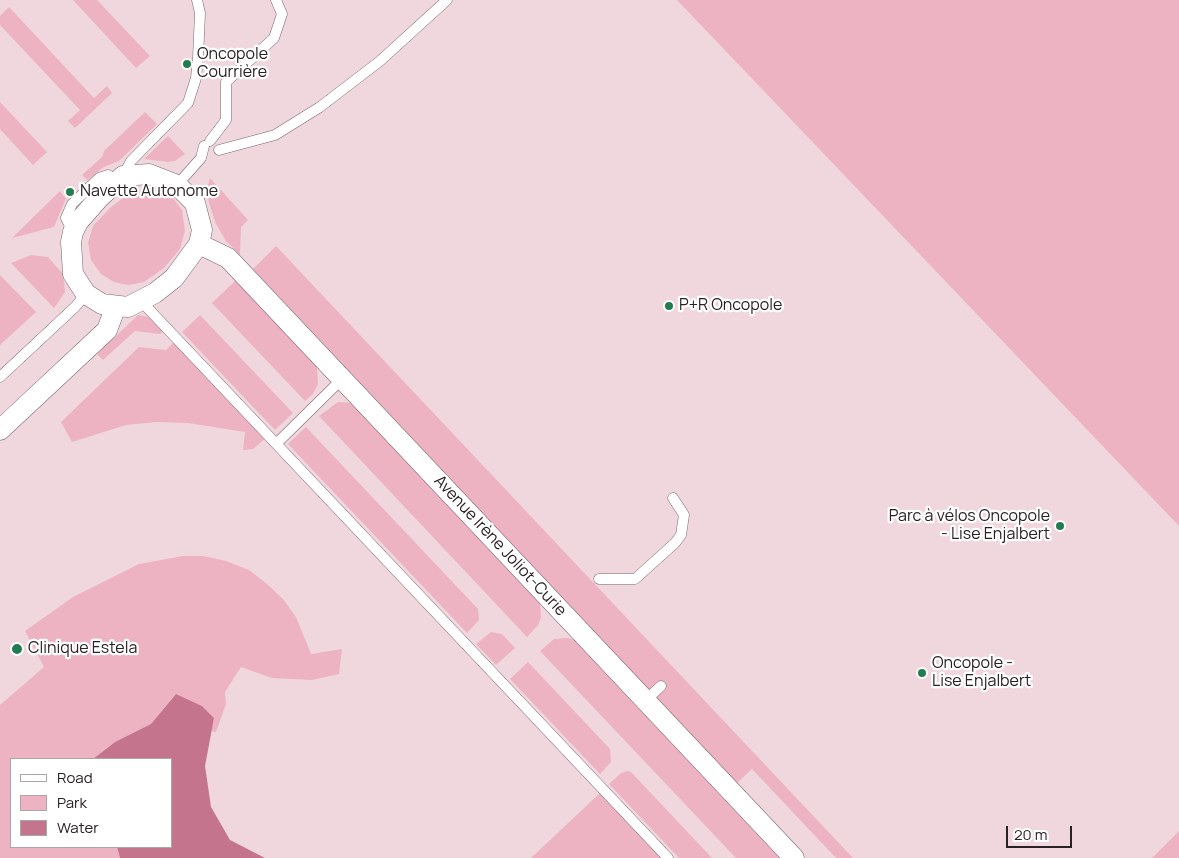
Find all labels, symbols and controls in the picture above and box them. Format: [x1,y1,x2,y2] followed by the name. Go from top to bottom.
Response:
[197,45,268,83] place label: Oncopole Courrière
[181,58,193,70] marker: Oncopole Courrière
[80,182,218,202] place label: Navette Autonome
[64,186,76,198] marker: Navette Autonome
[679,296,782,316] place label: P+R Oncopole
[663,300,675,312] marker: P+R Oncopole
[430,472,570,620] street label: Avenue Irène Joliot-Curie
[889,507,1050,545] place label: Parc à vélos Oncopole - Lise Enjalbert
[1054,520,1066,532] marker: Parc à vélos Oncopole - Lise Enjalbert
[28,639,137,659] place label: Clinique Estela
[10,642,24,656] marker: Clinique Estela
[932,654,1031,692] place label: Oncopole - Lise Enjalbert
[916,667,928,679] marker: Oncopole - Lise Enjalbert
[10,758,172,848] legend
[57,767,93,788] text: Road
[57,792,87,813] text: Park
[1009,816,1075,848] scale bar
[57,817,99,838] text: Water
[1014,824,1047,845] text: 20 m

